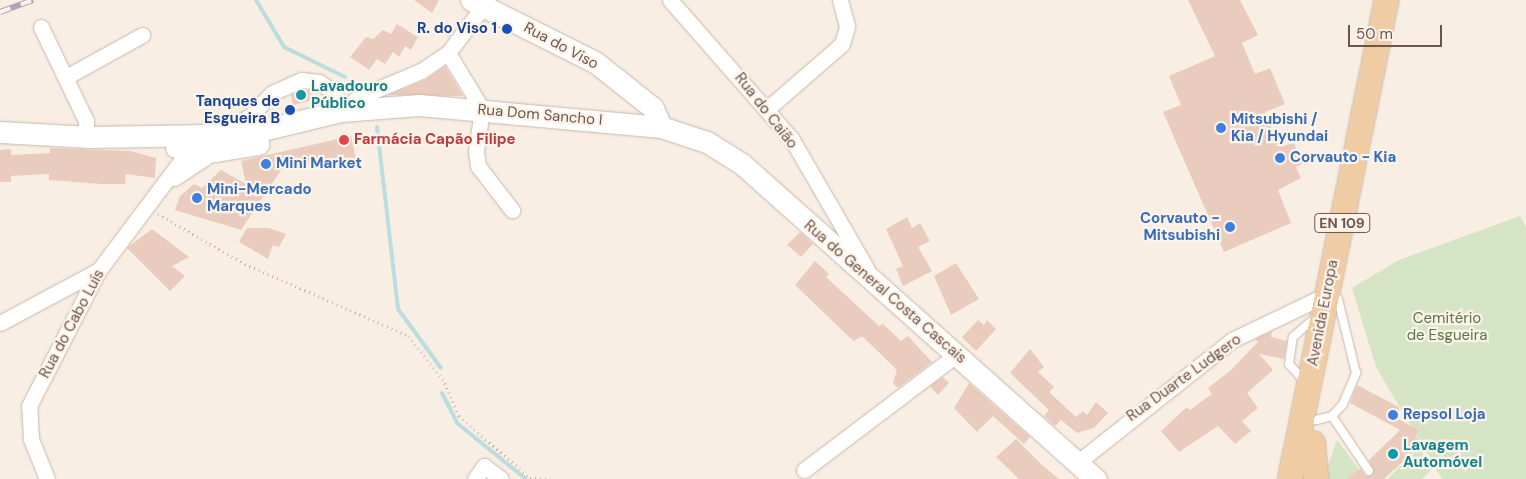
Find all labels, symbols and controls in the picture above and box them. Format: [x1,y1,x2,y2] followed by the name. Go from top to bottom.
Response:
[1351,15,1445,47] scale bar
[521,19,601,73] street label: Rua do Viso
[417,20,497,38] place label: R. do Viso 1
[501,23,513,35] marker: R. do Viso 1
[1356,24,1393,44] text: 50 m
[731,69,801,153] street label: Rua do Caião
[311,77,388,112] place label: Lavadouro Público
[295,89,307,101] marker: Lavadouro Público
[196,92,280,127] place label: Tanques de Esgueira B
[477,101,603,129] street label: Rua Dom Sancho I
[284,104,296,116] marker: Tanques de Esgueira B
[1231,110,1328,145] place label: Mitsubishi / Kia / Hyundai
[1215,122,1227,134] marker: Mitsubishi / Kia / Hyundai
[354,131,516,149] place label: Farmácia Capão Filipe
[338,134,350,146] marker: Farmácia Capão Filipe
[1290,149,1396,167] place label: Corvauto - Kia
[1274,152,1286,164] marker: Corvauto - Kia
[276,155,362,173] place label: Mini Market
[260,158,272,170] marker: Mini Market
[207,180,312,215] place label: Mini-Mercado Marques
[191,192,203,204] marker: Mini-Mercado Marques
[1140,209,1220,244] place label: Corvauto - Mitsubishi
[1313,212,1371,234] road number: EN 109
[800,217,970,367] street label: Rua do General Costa Cascais
[1224,221,1236,233] marker: Corvauto - Mitsubishi
[1304,258,1342,368] street label: Avenida Europa
[36,267,108,381] street label: Rua do Cabo Luís
[1407,309,1487,344] park label: Cemitério de Esgueira
[1123,330,1245,426] street label: Rua Duarte Ludgero
[1403,406,1486,424] place label: Repsol Loja
[1387,409,1399,421] marker: Repsol Loja
[1403,436,1482,471] place label: Lavagem Automóvel
[1387,448,1399,460] marker: Lavagem Automóvel

